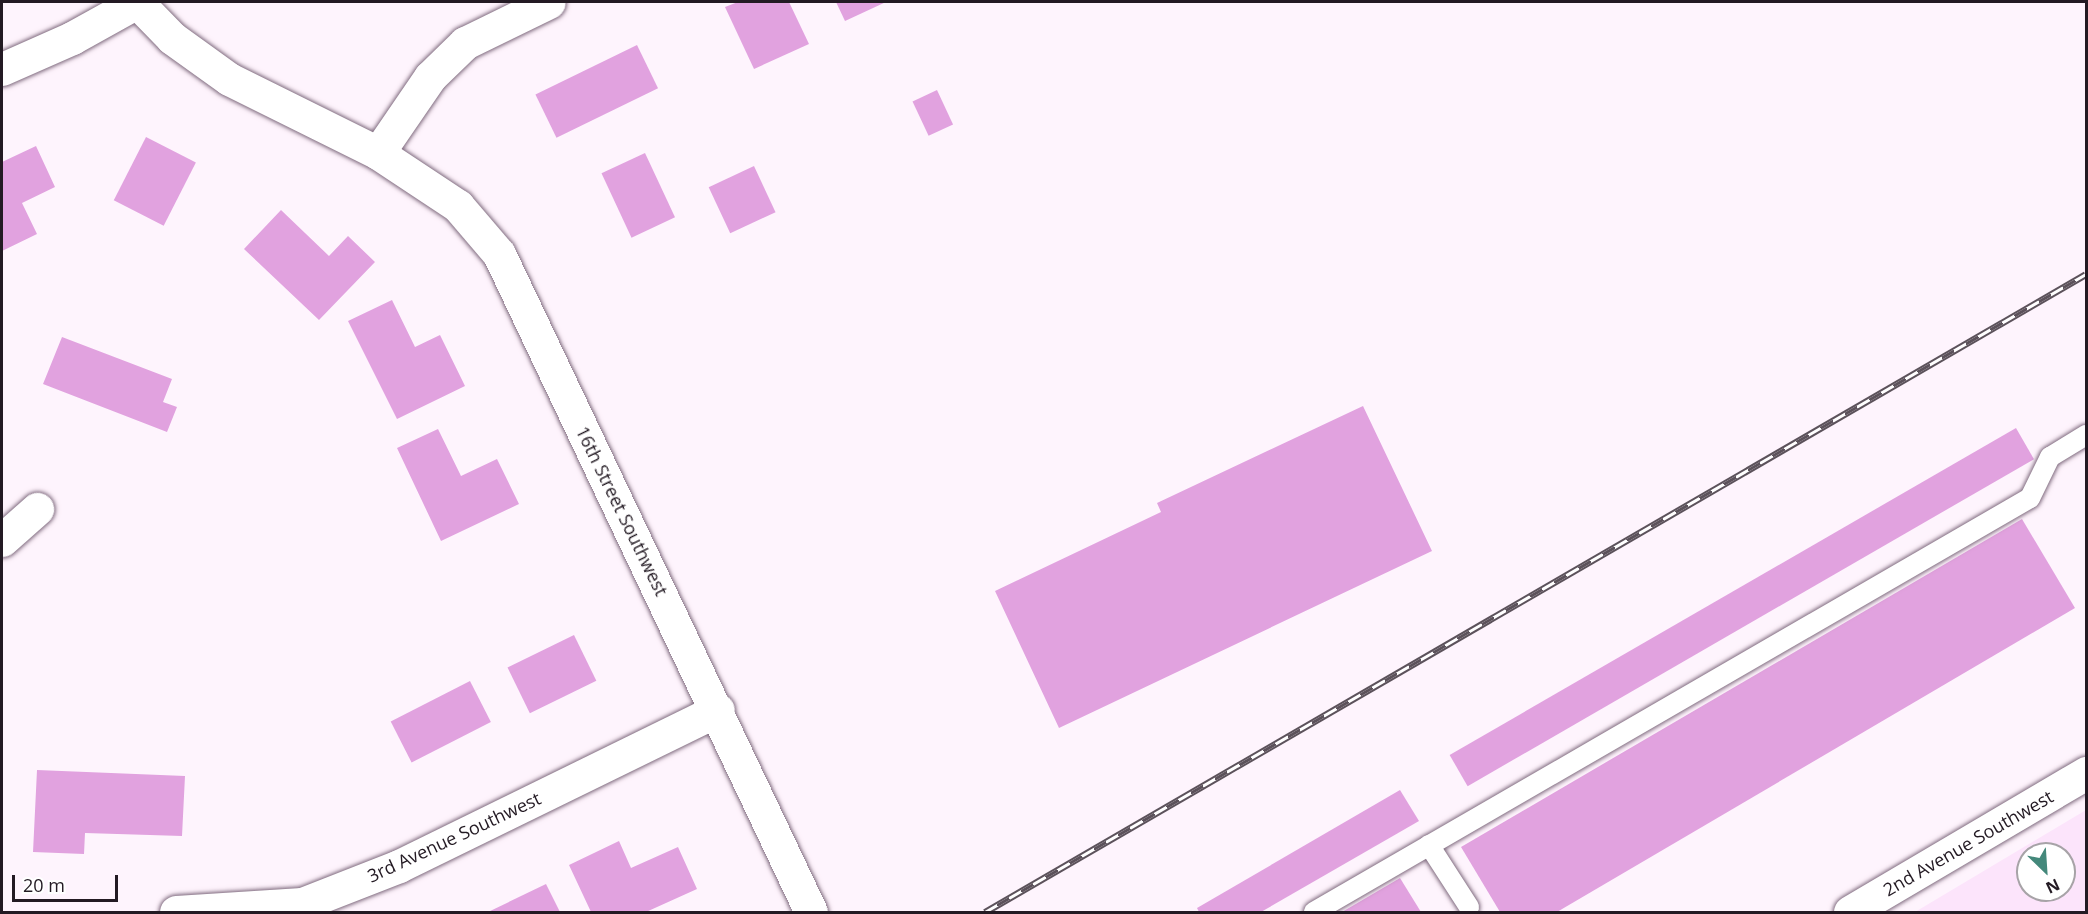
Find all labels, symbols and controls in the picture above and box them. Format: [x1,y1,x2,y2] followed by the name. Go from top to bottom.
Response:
[572,423,672,599] street label: 16th Street Southwest
[1879,785,2057,901] street label: 2nd Avenue Southwest
[364,787,544,887] street label: 3rd Avenue Southwest
[2016,842,2076,902] north arrow
[15,863,122,901] scale bar
[23,873,65,897] text: 20 m
[2042,874,2063,899] text: N

